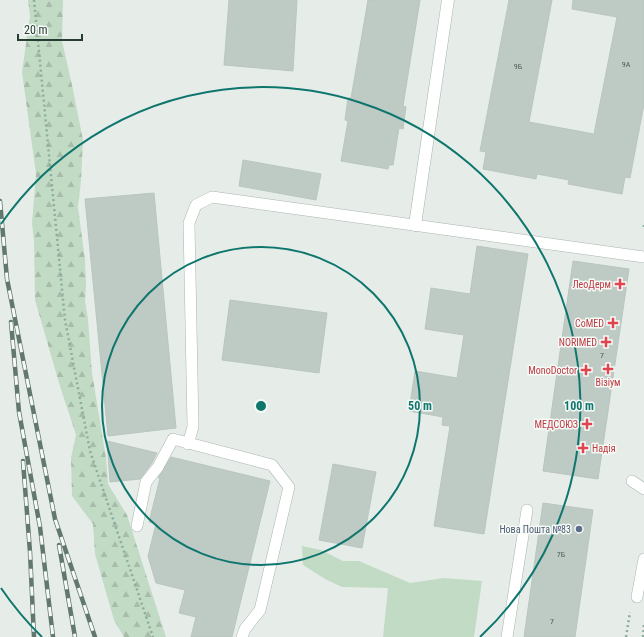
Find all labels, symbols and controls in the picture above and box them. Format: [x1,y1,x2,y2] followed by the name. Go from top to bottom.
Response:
[18,16,82,42] scale bar
[24,23,48,37] text: 20 m
[622,60,631,69] house number: 9А
[514,62,523,71] house number: 9Б
[614,278,626,290] marker: ЛеоДерм
[572,279,611,290] place label: ЛеоДерм
[607,317,619,329] marker: CoMED
[575,318,604,329] place label: CoMED
[600,336,612,348] marker: NORIMED
[559,337,597,348] place label: NORIMED
[600,351,604,360] house number: 7
[602,363,614,375] marker: Візіум
[580,364,592,376] marker: MonoDoctor
[528,365,577,376] place label: MonoDoctor
[595,377,621,388] place label: Візіум
[254,399,268,413] centre of rings
[408,399,432,413] text: 50 m
[564,399,594,413] text: 100 m
[581,418,593,430] marker: МЕДСОЮЗ
[534,419,578,430] place label: МЕДСОЮЗ
[577,442,589,454] marker: Надія
[592,443,616,454] place label: Надія
[499,524,571,535] place label: Нова Пошта №83
[574,524,584,534] marker: Нова Пошта №83
[557,550,566,559] house number: 7Б
[550,617,554,626] house number: 7

